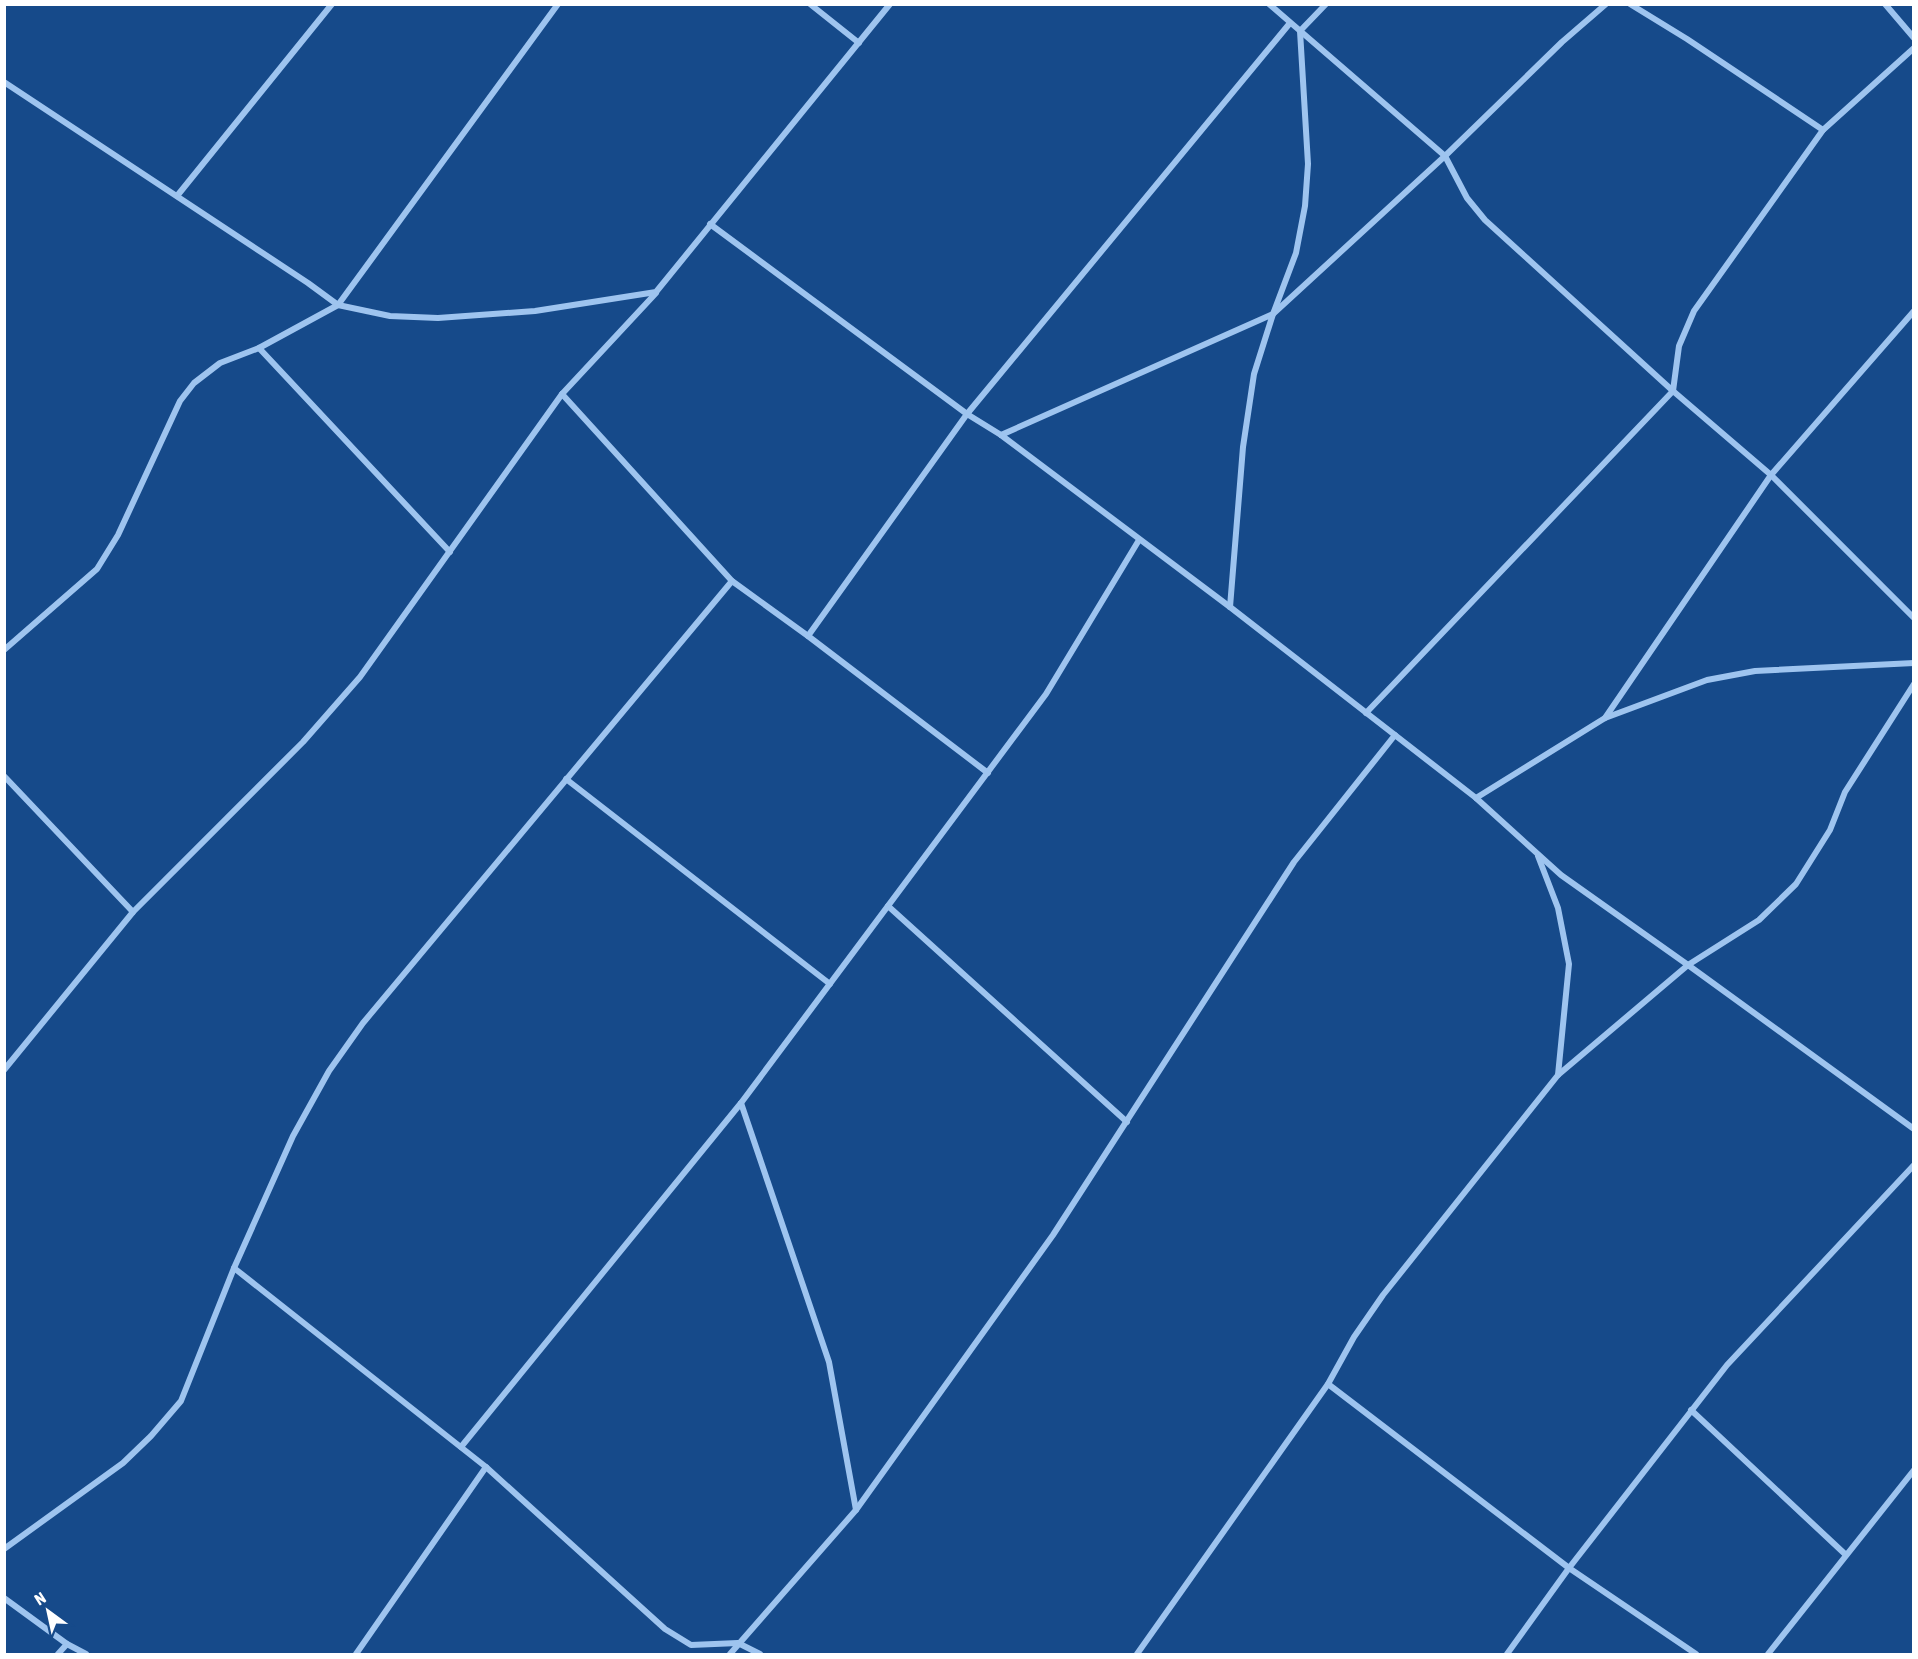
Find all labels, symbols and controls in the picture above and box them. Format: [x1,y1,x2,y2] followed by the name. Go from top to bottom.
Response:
[18,1581,78,1641] north arrow
[31,1588,49,1609] text: N

